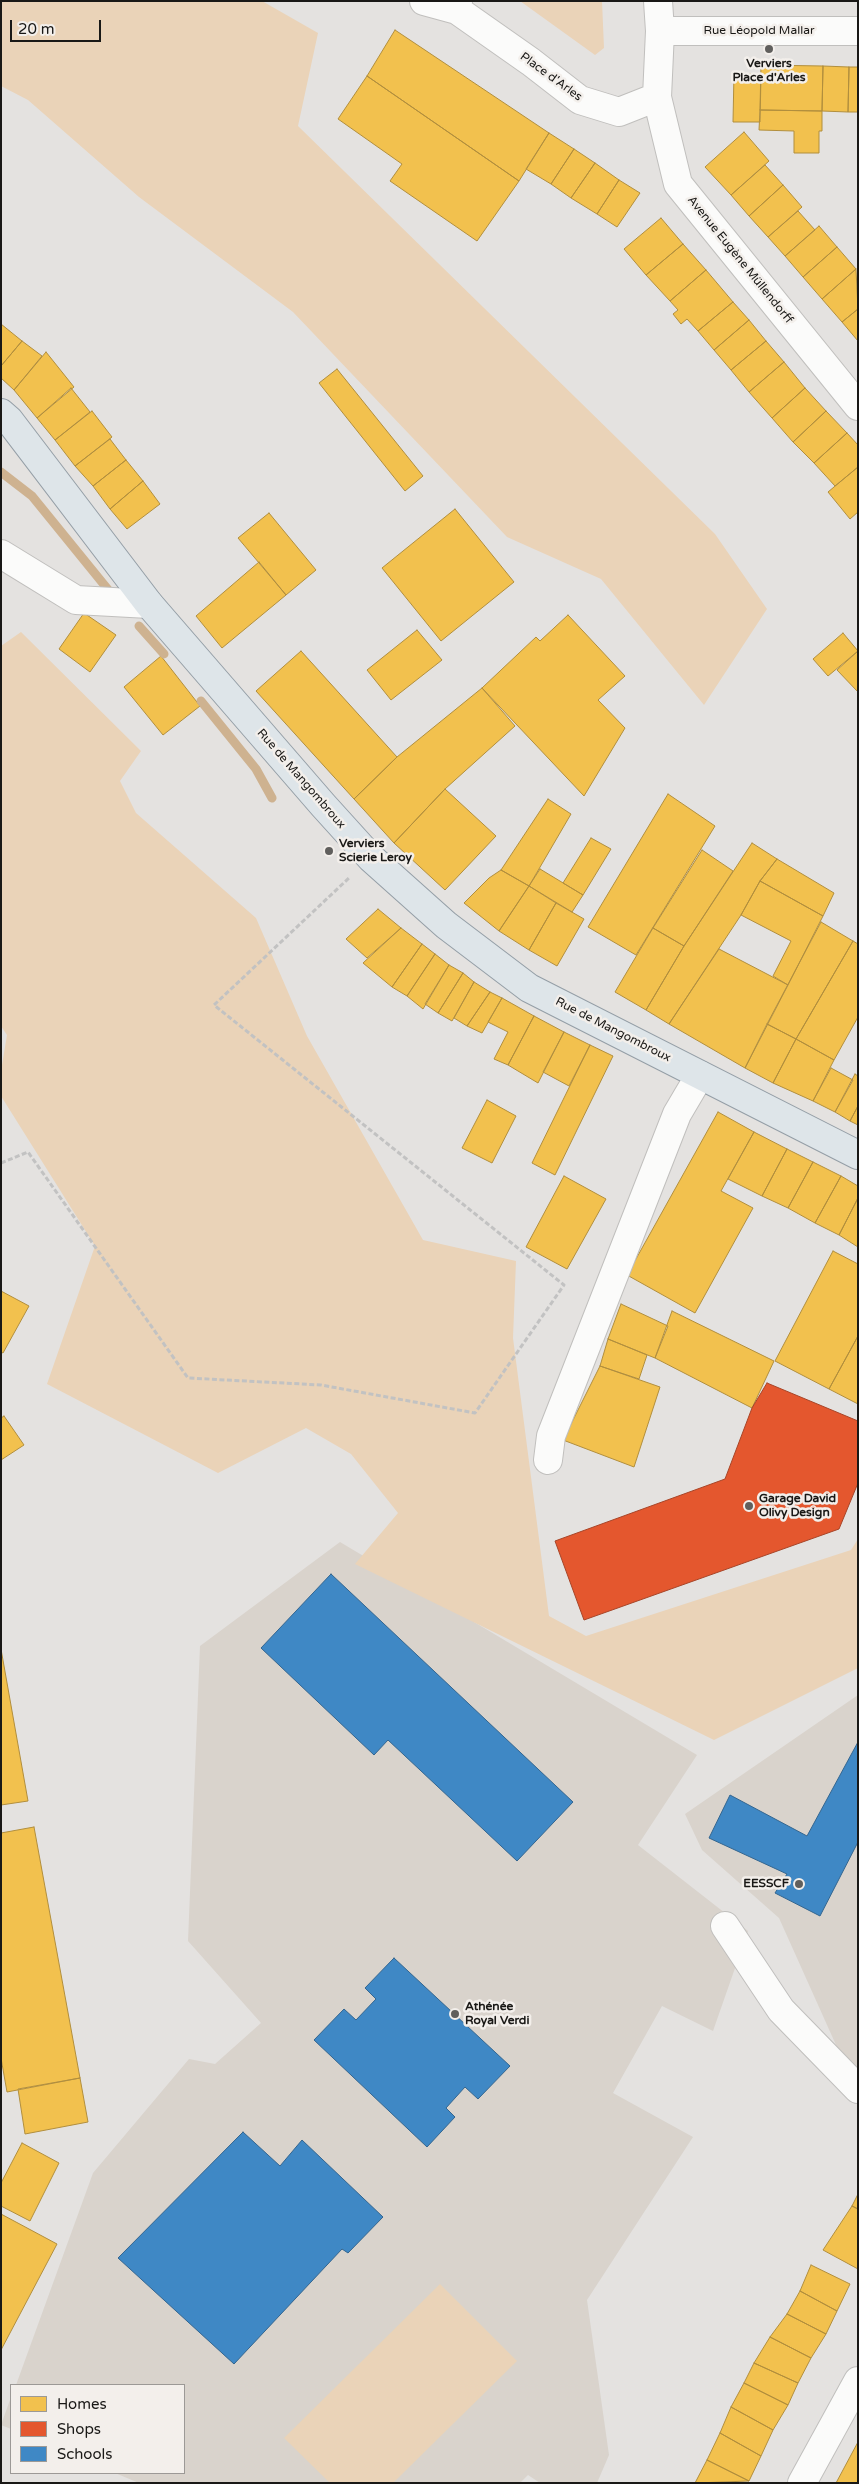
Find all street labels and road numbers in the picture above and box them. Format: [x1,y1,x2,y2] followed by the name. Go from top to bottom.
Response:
[704,24,814,38] street label: Rue Léopold Mallar
[517,50,585,104] street label: Place d'Arles
[684,193,796,327] street label: Avenue Eugène Müllendorff
[254,726,348,832] street label: Rue de Mangombroux
[553,995,673,1065] street label: Rue de Mangombroux

